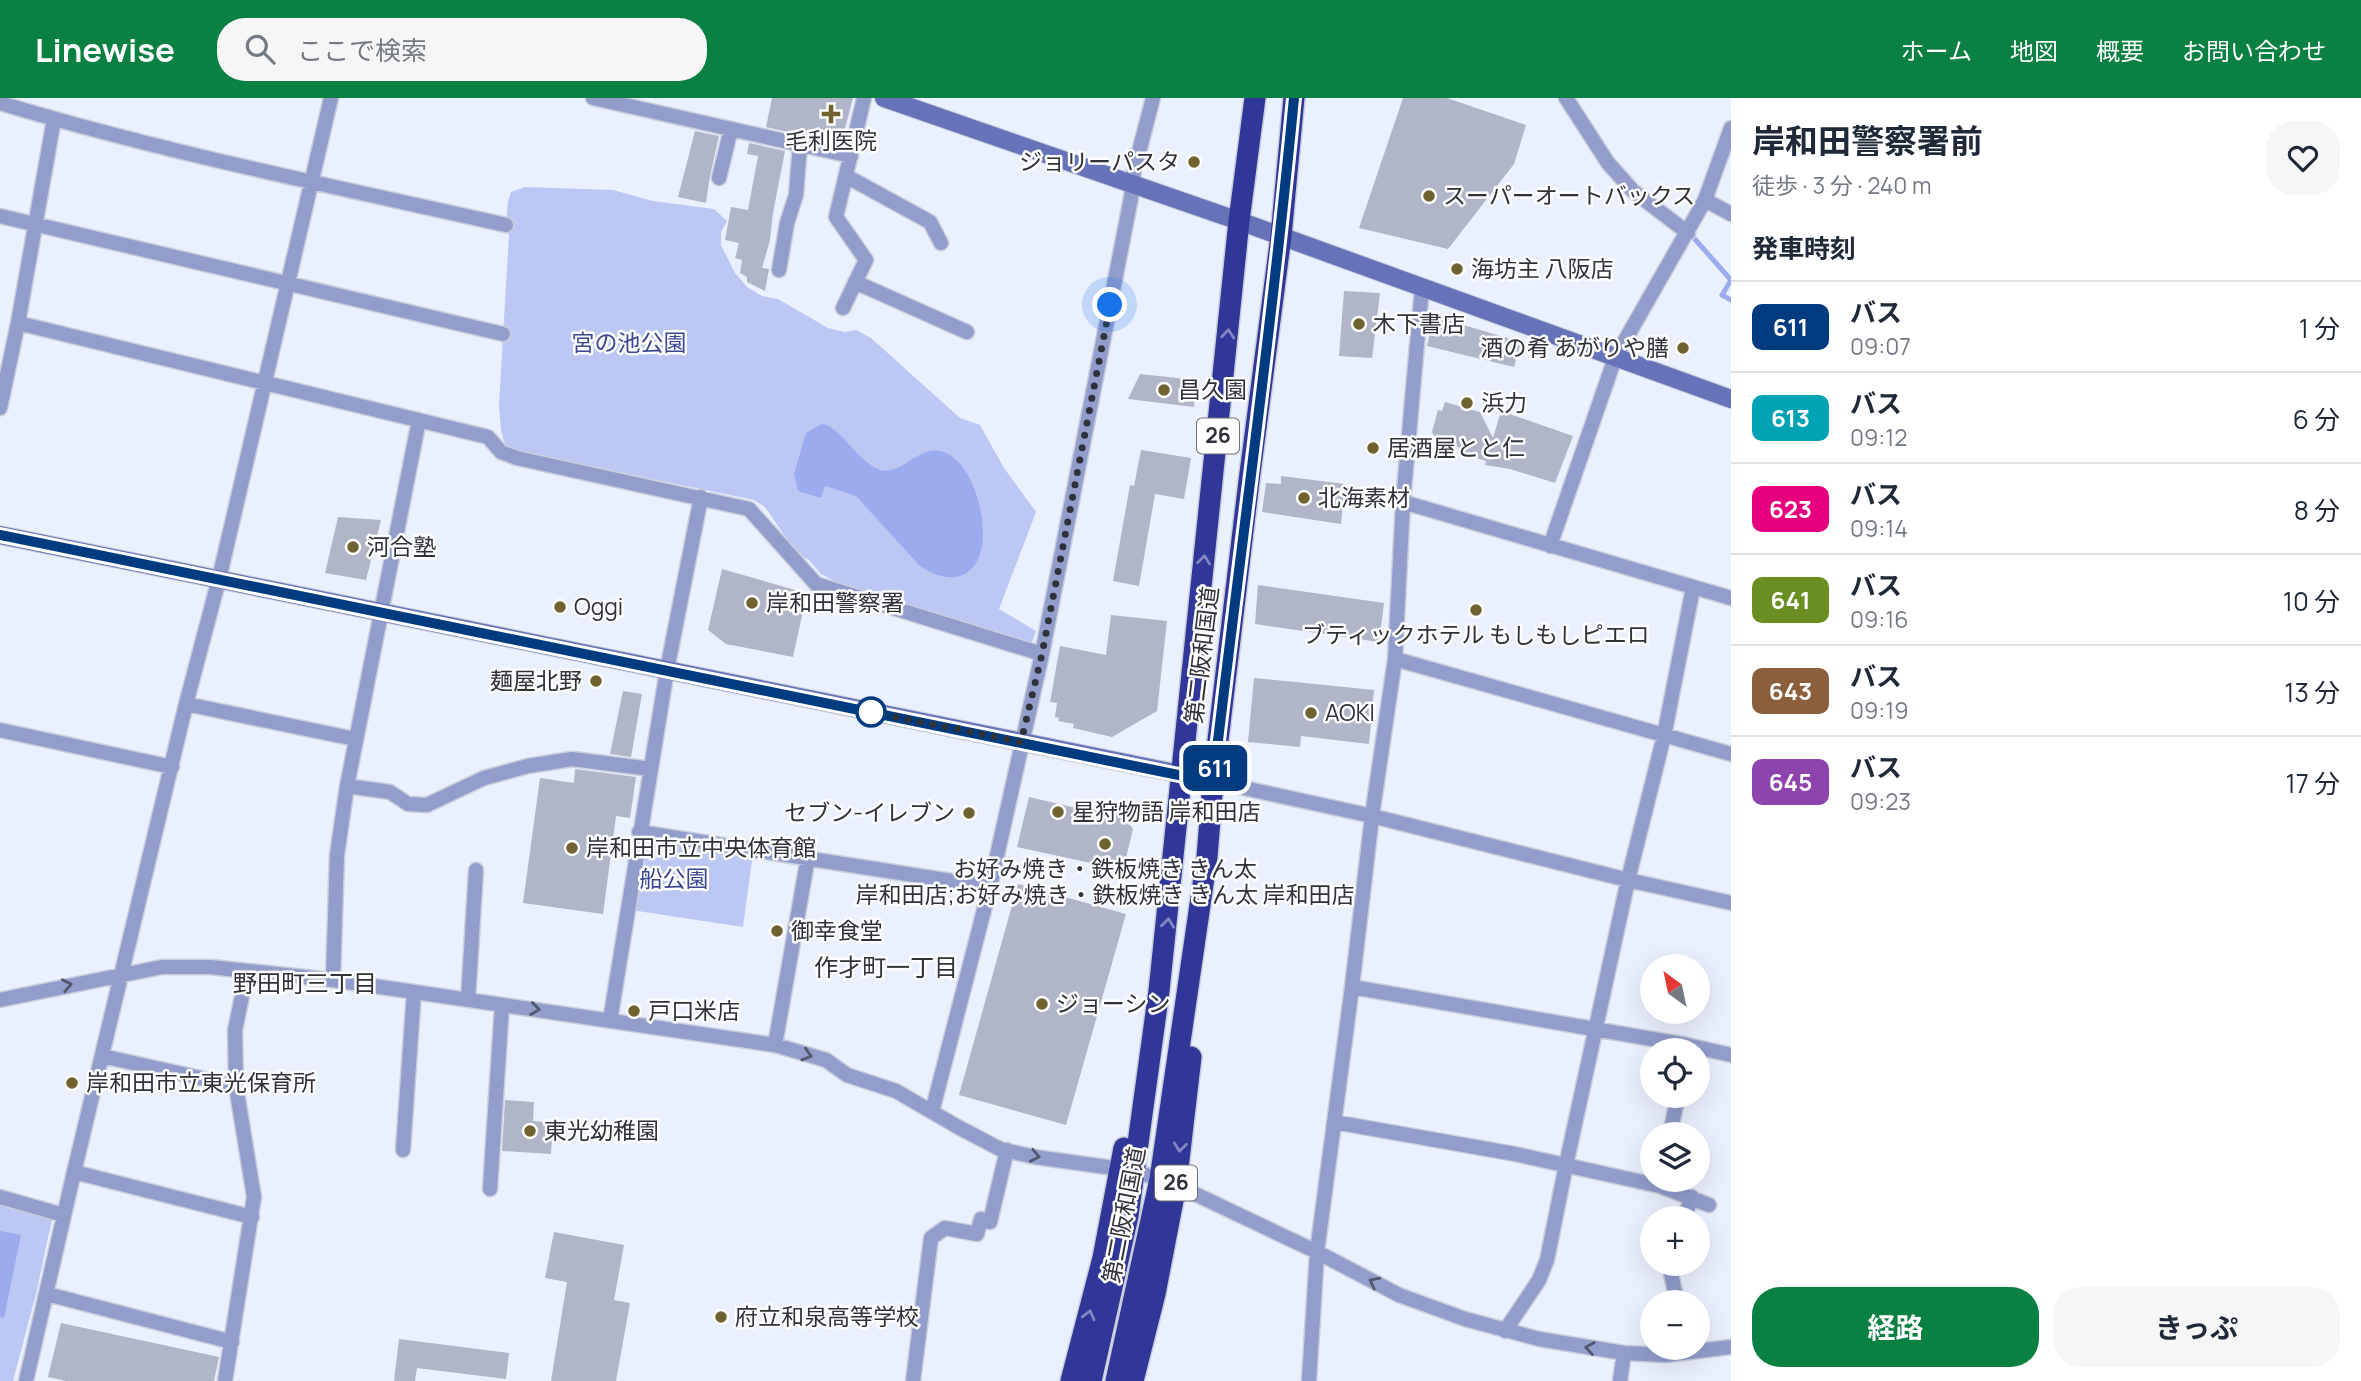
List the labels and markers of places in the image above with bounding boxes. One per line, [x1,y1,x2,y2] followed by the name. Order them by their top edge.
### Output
[821,104,841,124] marker: 毛利医院
[785,124,877,156] place label: 毛利医院
[1019,145,1180,177] place label: ジョリーパスタ
[1186,154,1202,170] marker: ジョリーパスタ
[1443,179,1695,211] place label: スーパーオートバックス
[1421,188,1437,204] marker: スーパーオートバックス
[1471,252,1614,284] place label: 海坊主 八阪店
[1449,261,1465,277] marker: 海坊主 八阪店
[1373,307,1465,339] place label: 木下書店
[1351,316,1367,332] marker: 木下書店
[1480,331,1669,363] place label: 酒の肴 あがりや膳
[1675,340,1691,356] marker: 酒の肴 あがりや膳
[1178,373,1247,405] place label: 昌久園
[1156,382,1172,398] marker: 昌久園
[1481,386,1527,418] place label: 浜力
[1459,395,1475,411] marker: 浜力
[1387,431,1525,463] place label: 居酒屋とと仁
[1365,440,1381,456] marker: 居酒屋とと仁
[1318,481,1410,513] place label: 北海素材
[1296,490,1312,506] marker: 北海素材
[367,530,436,562] place label: 河合塾
[345,539,361,555] marker: 河合塾
[766,586,904,618] place label: 岸和田警察署
[574,590,623,622] place label: Oggi
[744,595,760,611] marker: 岸和田警察署
[552,599,568,615] marker: Oggi
[1468,602,1484,618] marker: ブティックホテル もしもしピエロ
[1302,618,1650,650] place label: ブティックホテル もしもしピエロ
[490,664,582,696] place label: 麺屋北野
[588,673,604,689] marker: 麺屋北野
[1325,696,1375,728] place label: AOKI
[856,697,886,727] unlabelled marker
[1303,705,1319,721] marker: AOKI
[1072,795,1261,827] place label: 星狩物語 岸和田店
[784,796,955,828] place label: セブン-イレブン
[1050,804,1066,820] marker: 星狩物語 岸和田店
[961,805,977,821] marker: セブン-イレブン
[586,831,816,863] place label: 岸和田市立中央体育館
[1097,836,1113,852] marker: お好み焼き・鉄板焼き きん太 岸和田店;お好み焼き・鉄板焼き きん太 岸和田店
[564,840,580,856] marker: 岸和田市立中央体育館
[855,852,1355,910] place label: お好み焼き・鉄板焼き きん太 岸和田店;お好み焼き・鉄板焼き きん太 岸和田店
[791,914,883,946] place label: 御幸食堂
[769,923,785,939] marker: 御幸食堂
[1056,987,1171,1019] place label: ジョーシン
[648,994,740,1026] place label: 戸口米店
[1034,996,1050,1012] marker: ジョーシン
[626,1003,642,1019] marker: 戸口米店
[86,1066,316,1098] place label: 岸和田市立東光保育所
[64,1075,80,1091] marker: 岸和田市立東光保育所
[544,1114,659,1146] place label: 東光幼稚園
[522,1123,538,1139] marker: 東光幼稚園
[735,1300,919,1332] place label: 府立和泉高等学校
[713,1309,729,1325] marker: 府立和泉高等学校

